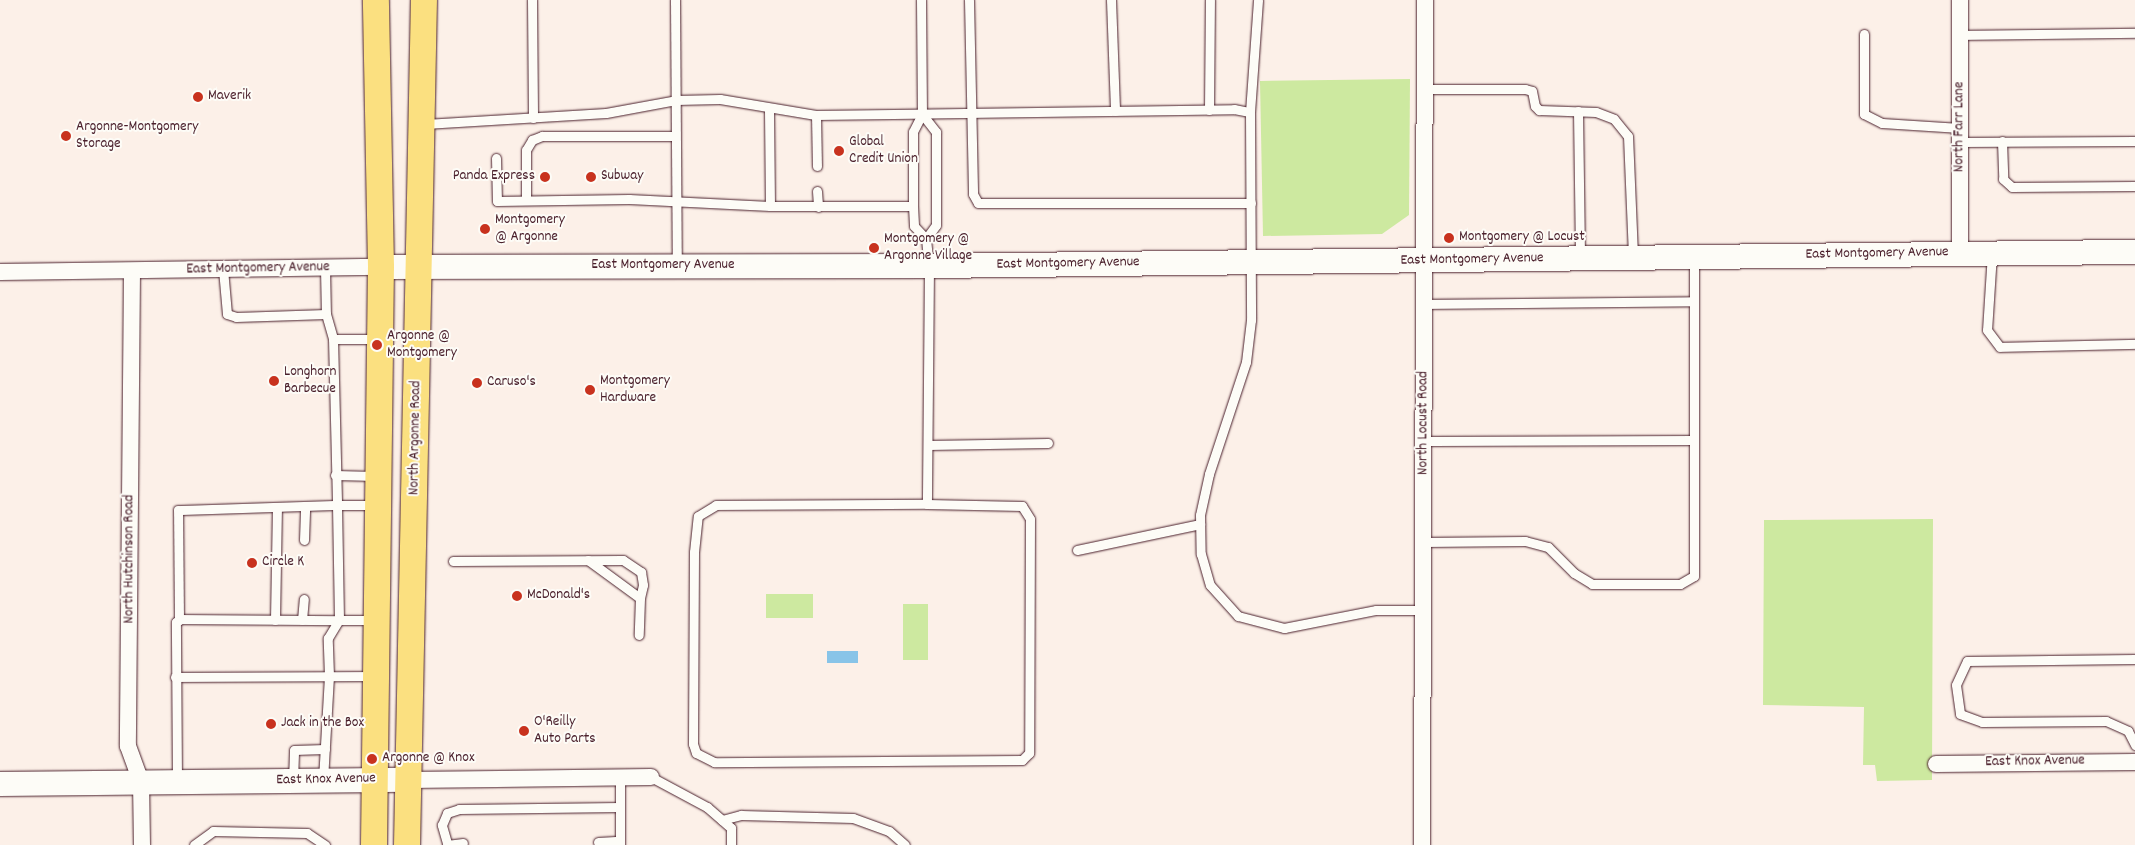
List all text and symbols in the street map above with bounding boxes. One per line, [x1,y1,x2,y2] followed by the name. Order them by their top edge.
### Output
[1951,82,1969,172] street label: North Farr Lane
[208,88,251,106] place label: Maverik
[192,91,204,103] marker: Maverik
[76,118,198,153] place label: Argonne-Montgomery Storage
[60,130,72,142] marker: Argonne-Montgomery Storage
[849,133,918,168] place label: Global Credit Union
[833,145,845,157] marker: Global Credit Union
[453,168,535,186] place label: Panda Express
[601,168,643,186] place label: Subway
[539,171,551,183] marker: Panda Express
[585,171,597,183] marker: Subway
[495,211,565,246] place label: Montgomery @ Argonne
[479,223,491,235] marker: Montgomery @ Argonne
[1459,229,1585,247] place label: Montgomery @ Locust
[884,230,972,265] place label: Montgomery @ Argonne Village
[1443,232,1455,244] marker: Montgomery @ Locust
[868,242,880,254] marker: Montgomery @ Argonne Village
[1805,244,1949,264] street label: East Montgomery Avenue
[1400,250,1544,270] street label: East Montgomery Avenue
[996,254,1140,274] street label: East Montgomery Avenue
[591,257,735,275] street label: East Montgomery Avenue
[186,259,330,279] street label: East Montgomery Avenue
[387,327,457,362] place label: Argonne @ Montgomery
[371,339,383,351] marker: Argonne @ Montgomery
[284,363,336,398] place label: Longhorn Barbecue
[1415,371,1433,475] street label: North Locust Road
[600,372,670,407] place label: Montgomery Hardware
[487,374,536,392] place label: Caruso's
[268,375,280,387] marker: Longhorn Barbecue
[471,377,483,389] marker: Caruso's
[406,381,426,495] street label: North Argonne Road
[584,384,596,396] marker: Montgomery Hardware
[121,494,139,624] street label: North Hutchinson Road
[262,554,304,572] place label: Circle K
[246,557,258,569] marker: Circle K
[527,587,590,605] place label: McDonald's
[511,590,523,602] marker: McDonald's
[534,713,596,748] place label: O'Reilly Auto Parts
[281,715,364,733] place label: Jack in the Box
[265,718,277,730] marker: Jack in the Box
[518,725,530,737] marker: O'Reilly Auto Parts
[382,750,474,768] place label: Argonne @ Knox
[1985,752,2085,772] street label: East Knox Avenue
[366,753,378,765] marker: Argonne @ Knox
[276,770,376,790] street label: East Knox Avenue

